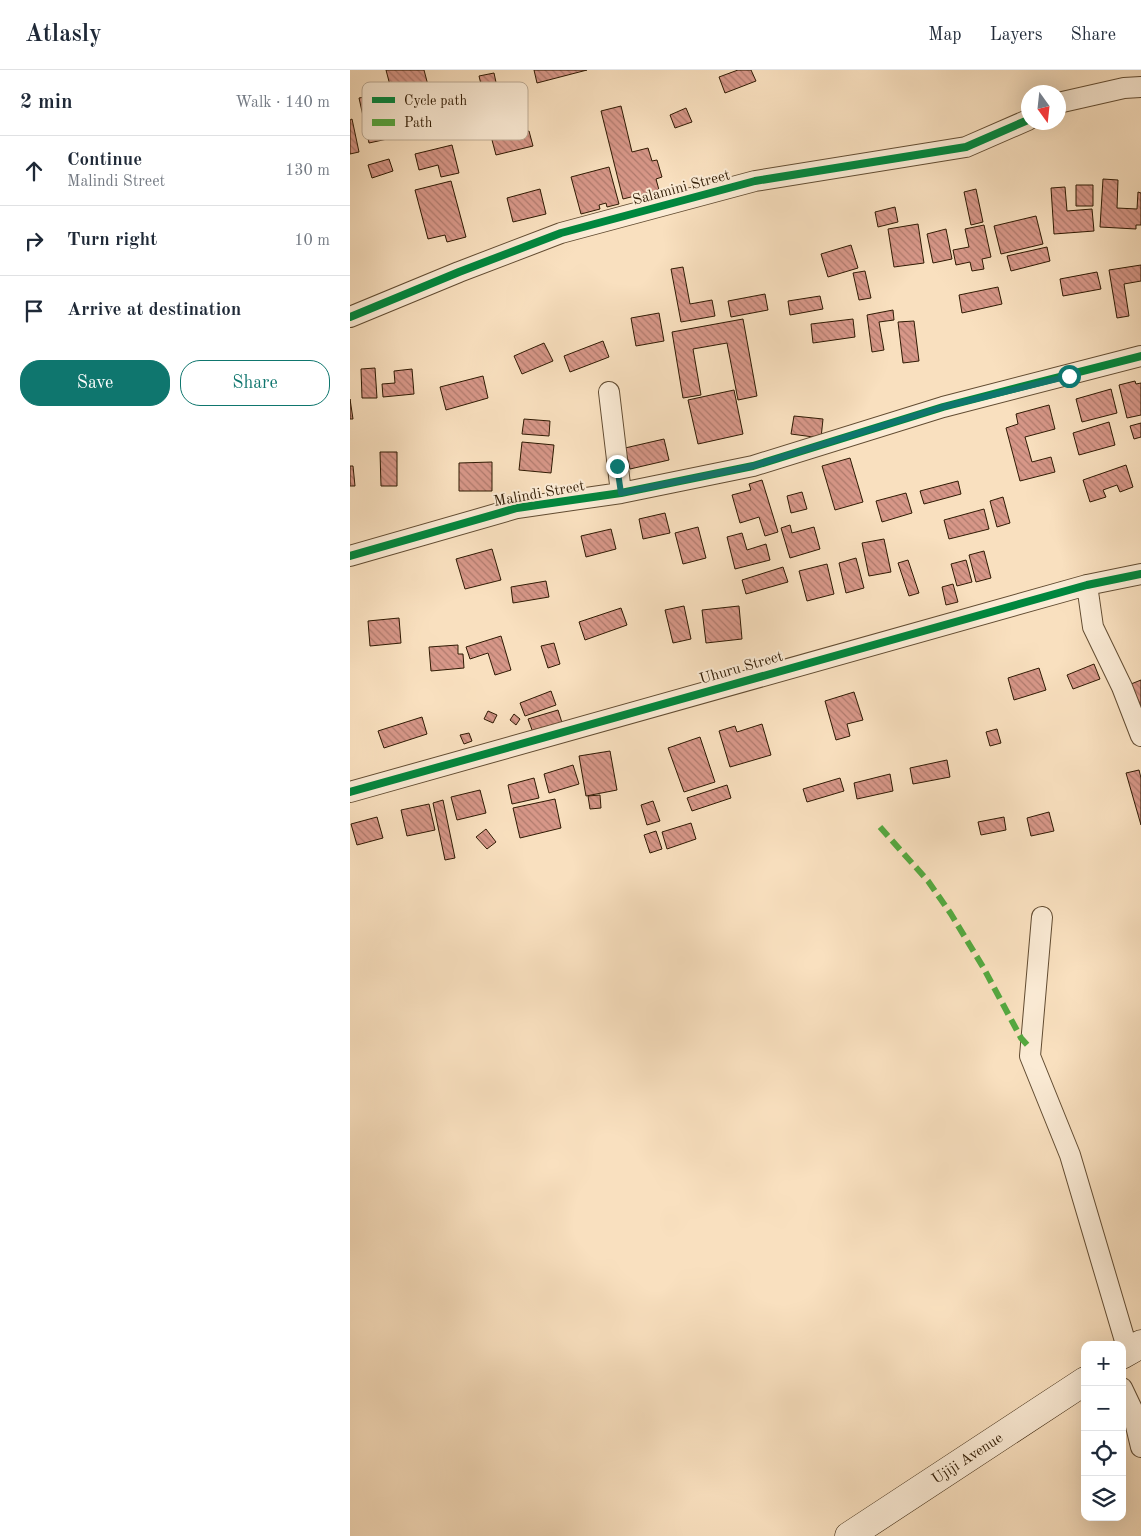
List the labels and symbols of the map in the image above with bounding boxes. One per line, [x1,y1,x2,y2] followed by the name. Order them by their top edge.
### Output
[362,82,528,140] legend
[1021,85,1066,130] north arrow
[404,94,467,108] text: Cycle path
[404,116,433,130] text: Path
[631,168,732,209] street label: Salamini Street
[1058,365,1081,388] route start
[606,455,629,478] route end
[493,479,586,510] street label: Malindi Street
[698,649,785,688] street label: Uhuru Street
[930,1431,1006,1488] street label: Ujiji Avenue

